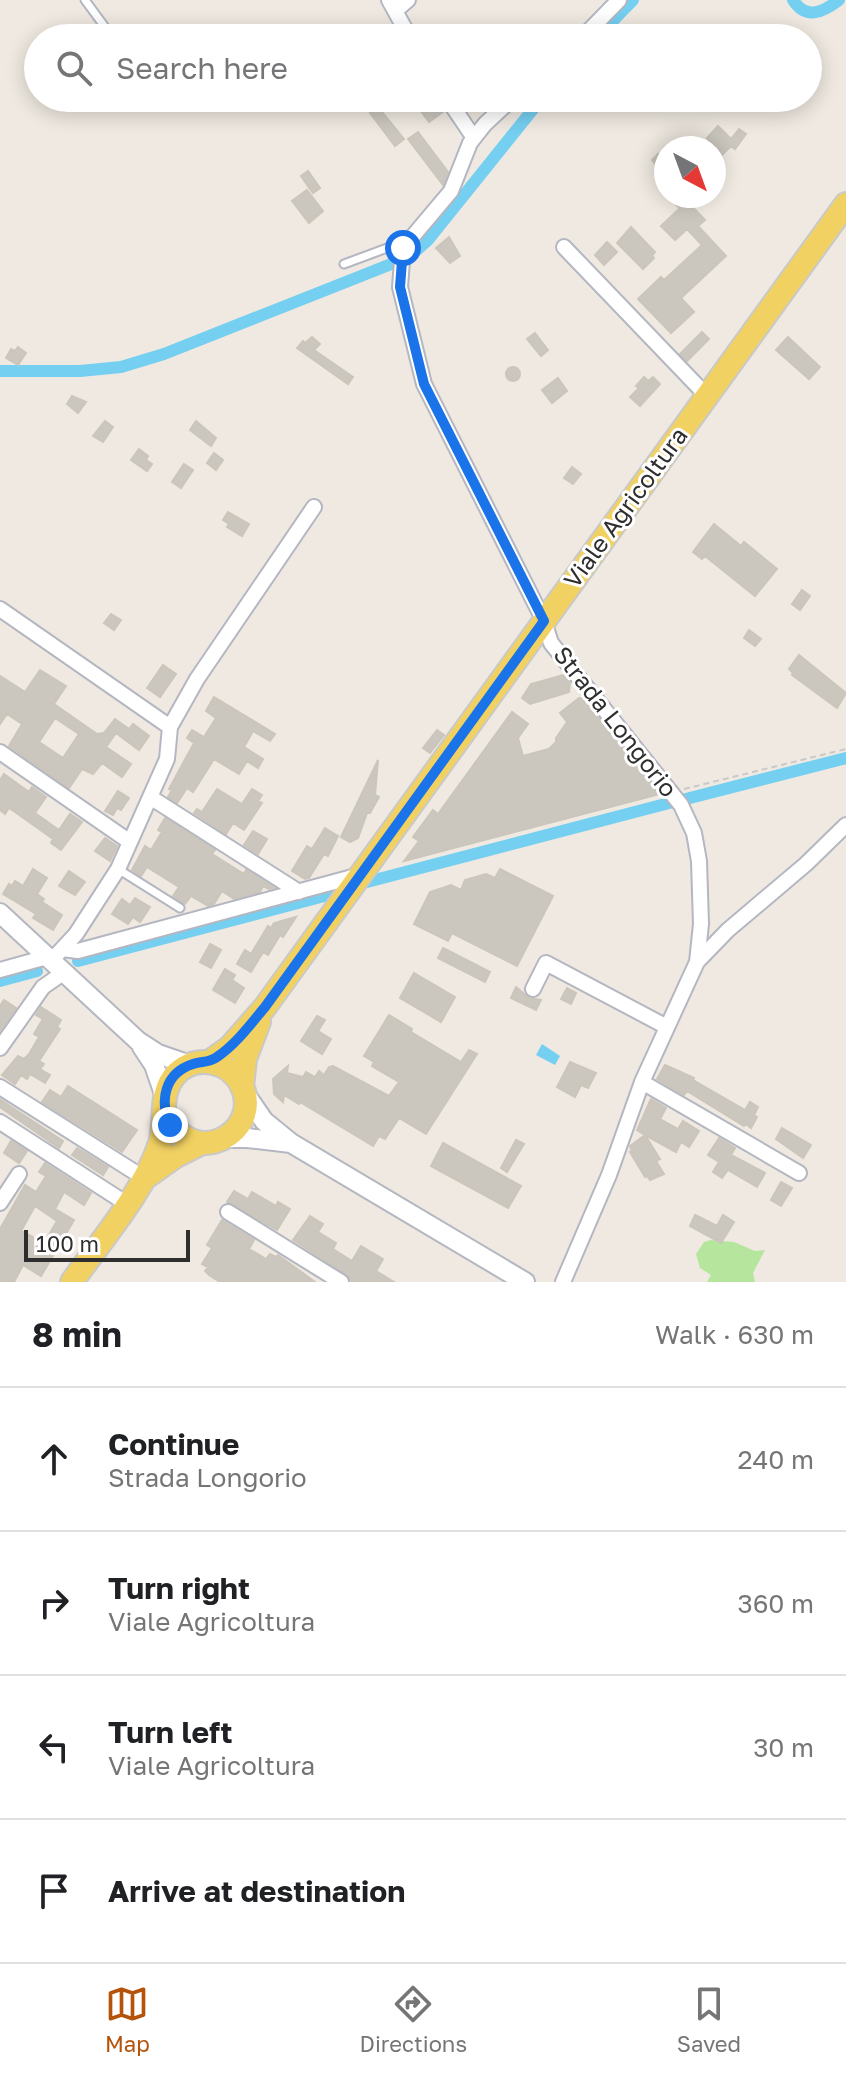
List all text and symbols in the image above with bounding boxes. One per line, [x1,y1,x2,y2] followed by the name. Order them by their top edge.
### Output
[24,24,822,112] search box
[52,46,96,90] icon: search
[116,50,288,86] text: Search here
[654,136,726,208] north arrow
[385,230,421,266] route start
[557,421,693,593] street label: Viale Agricoltura
[548,640,684,802] street label: Strada Longorio
[152,1107,188,1143] route end
[24,1226,190,1262] scale bar
[36,1230,99,1257] text: 100 m
[32,1314,122,1354] text: 8 min
[655,1319,814,1350] text: Walk · 630 m
[108,1426,239,1462] text: Continue
[32,1437,76,1481] icon: ahead
[737,1444,814,1475] text: 240 m
[108,1462,307,1493] text: Strada Longorio
[108,1570,250,1606] text: Turn right
[32,1581,76,1625] icon: right
[737,1588,814,1619] text: 360 m
[108,1606,315,1637] text: Viale Agricoltura
[108,1714,233,1750] text: Turn left
[32,1725,76,1769] icon: left
[753,1732,814,1763] text: 30 m
[108,1750,315,1781] text: Viale Agricoltura
[32,1869,76,1913] icon: arrive
[108,1873,405,1909] text: Arrive at destination
[105,1982,150,2057] tab: Map
[360,1982,467,2057] tab: Directions
[677,1982,741,2057] tab: Saved

